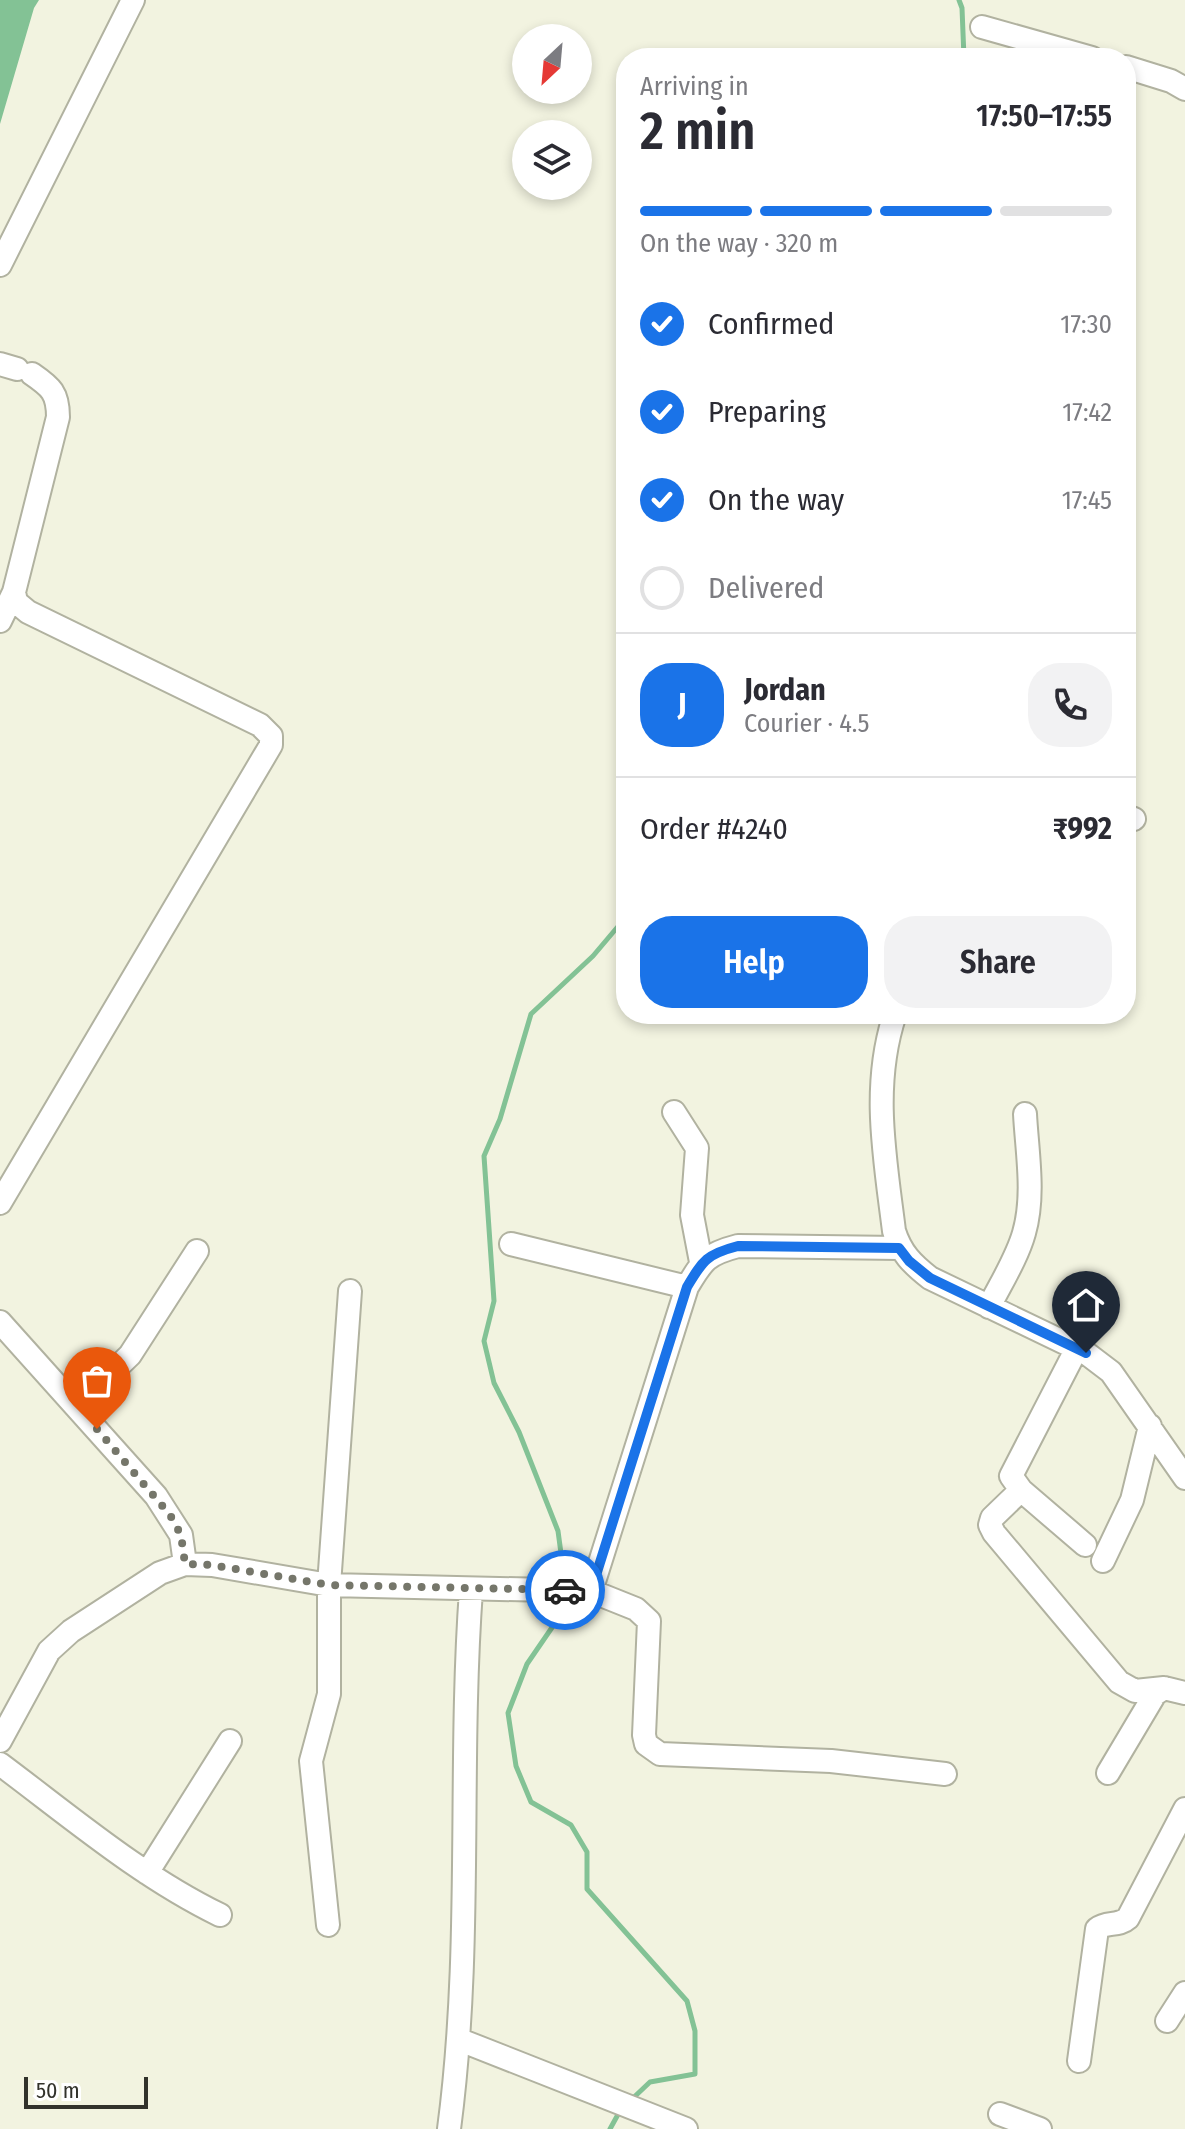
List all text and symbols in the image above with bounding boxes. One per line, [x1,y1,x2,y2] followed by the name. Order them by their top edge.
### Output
[512,24,592,104] north arrow
[512,24,592,200] map controls
[640,71,749,102] text: Arriving in
[976,98,1112,134] text: 17:50–17:55
[640,100,756,163] text: 2 min
[512,120,592,200] button: layers
[640,228,838,259] text: On the way · 320 m
[640,302,684,346] icon: check
[708,306,834,342] text: Confirmed
[1060,309,1112,340] text: 17:30
[640,390,684,434] icon: check
[708,394,826,430] text: Preparing
[1062,397,1112,428] text: 17:42
[640,478,684,522] icon: check
[708,482,844,518] text: On the way
[1062,485,1112,516] text: 17:45
[708,570,824,606] text: Delivered
[1028,663,1112,747] button: phone
[744,672,826,708] text: Jordan
[678,687,686,723] text: J
[744,708,870,739] text: Courier · 4.5
[640,811,788,847] text: Order #4240
[1053,811,1112,847] text: ₹992
[640,916,868,1008] button: Help
[884,916,1112,1008] button: Share
[1052,1271,1120,1353] pin
[1064,1283,1108,1327] icon: home
[63,1347,131,1429] pin
[75,1359,119,1403] icon: bag
[525,1550,605,1630] courier
[543,1568,587,1612] icon: car
[24,2073,148,2109] scale bar
[36,2077,80,2104] text: 50 m

